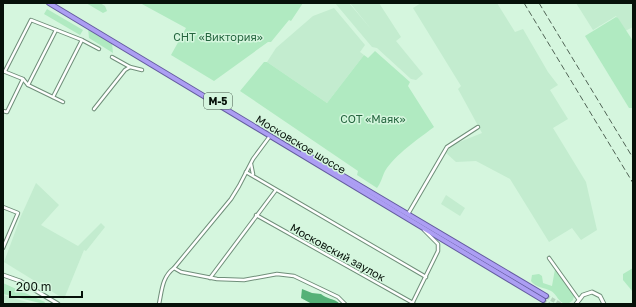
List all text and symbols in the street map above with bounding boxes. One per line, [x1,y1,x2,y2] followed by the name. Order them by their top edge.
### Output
[173,30,263,43] park label: СНТ «Виктория»
[204,93,232,109] road number: М-5
[254,112,348,176] street label: Московское шоссе
[340,112,406,125] park label: СОТ «Маяк»
[288,220,388,284] street label: Московский заулок
[10,273,82,299] scale bar
[16,279,51,294] text: 200 m

